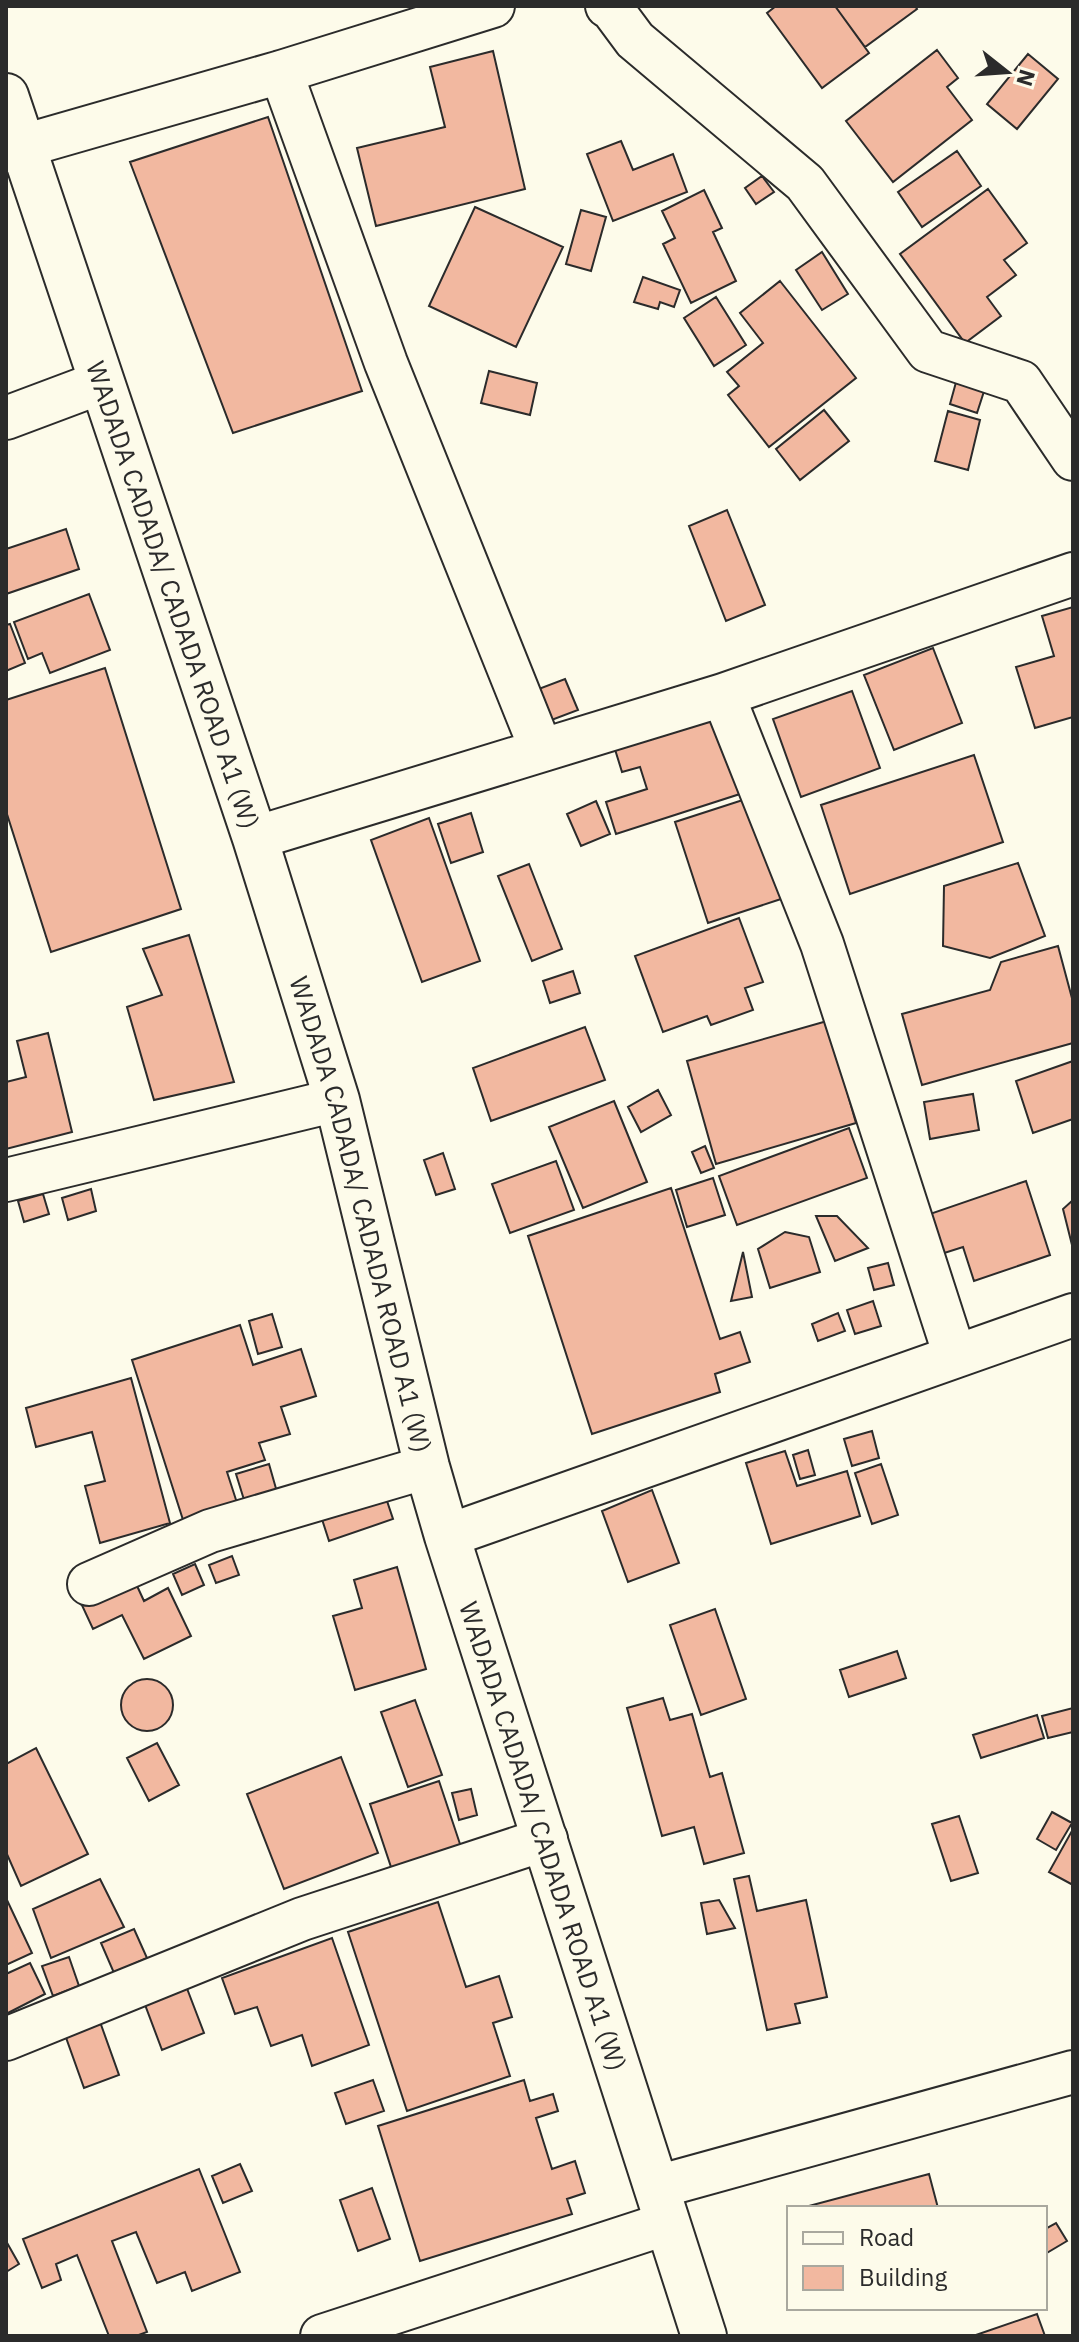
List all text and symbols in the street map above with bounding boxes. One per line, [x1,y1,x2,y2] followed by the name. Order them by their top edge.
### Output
[967,32,1047,112] north arrow
[1010,66,1043,90] text: N
[79,356,268,833] street label: WADADA CADADA/ CADADA ROAD A1 (W)
[282,972,440,1456] street label: WADADA CADADA/ CADADA ROAD A1 (W)
[452,1597,635,2075] street label: WADADA CADADA/ CADADA ROAD A1 (W)
[787,2206,1047,2310] legend
[859,2221,914,2253] text: Road
[859,2261,947,2293] text: Building

